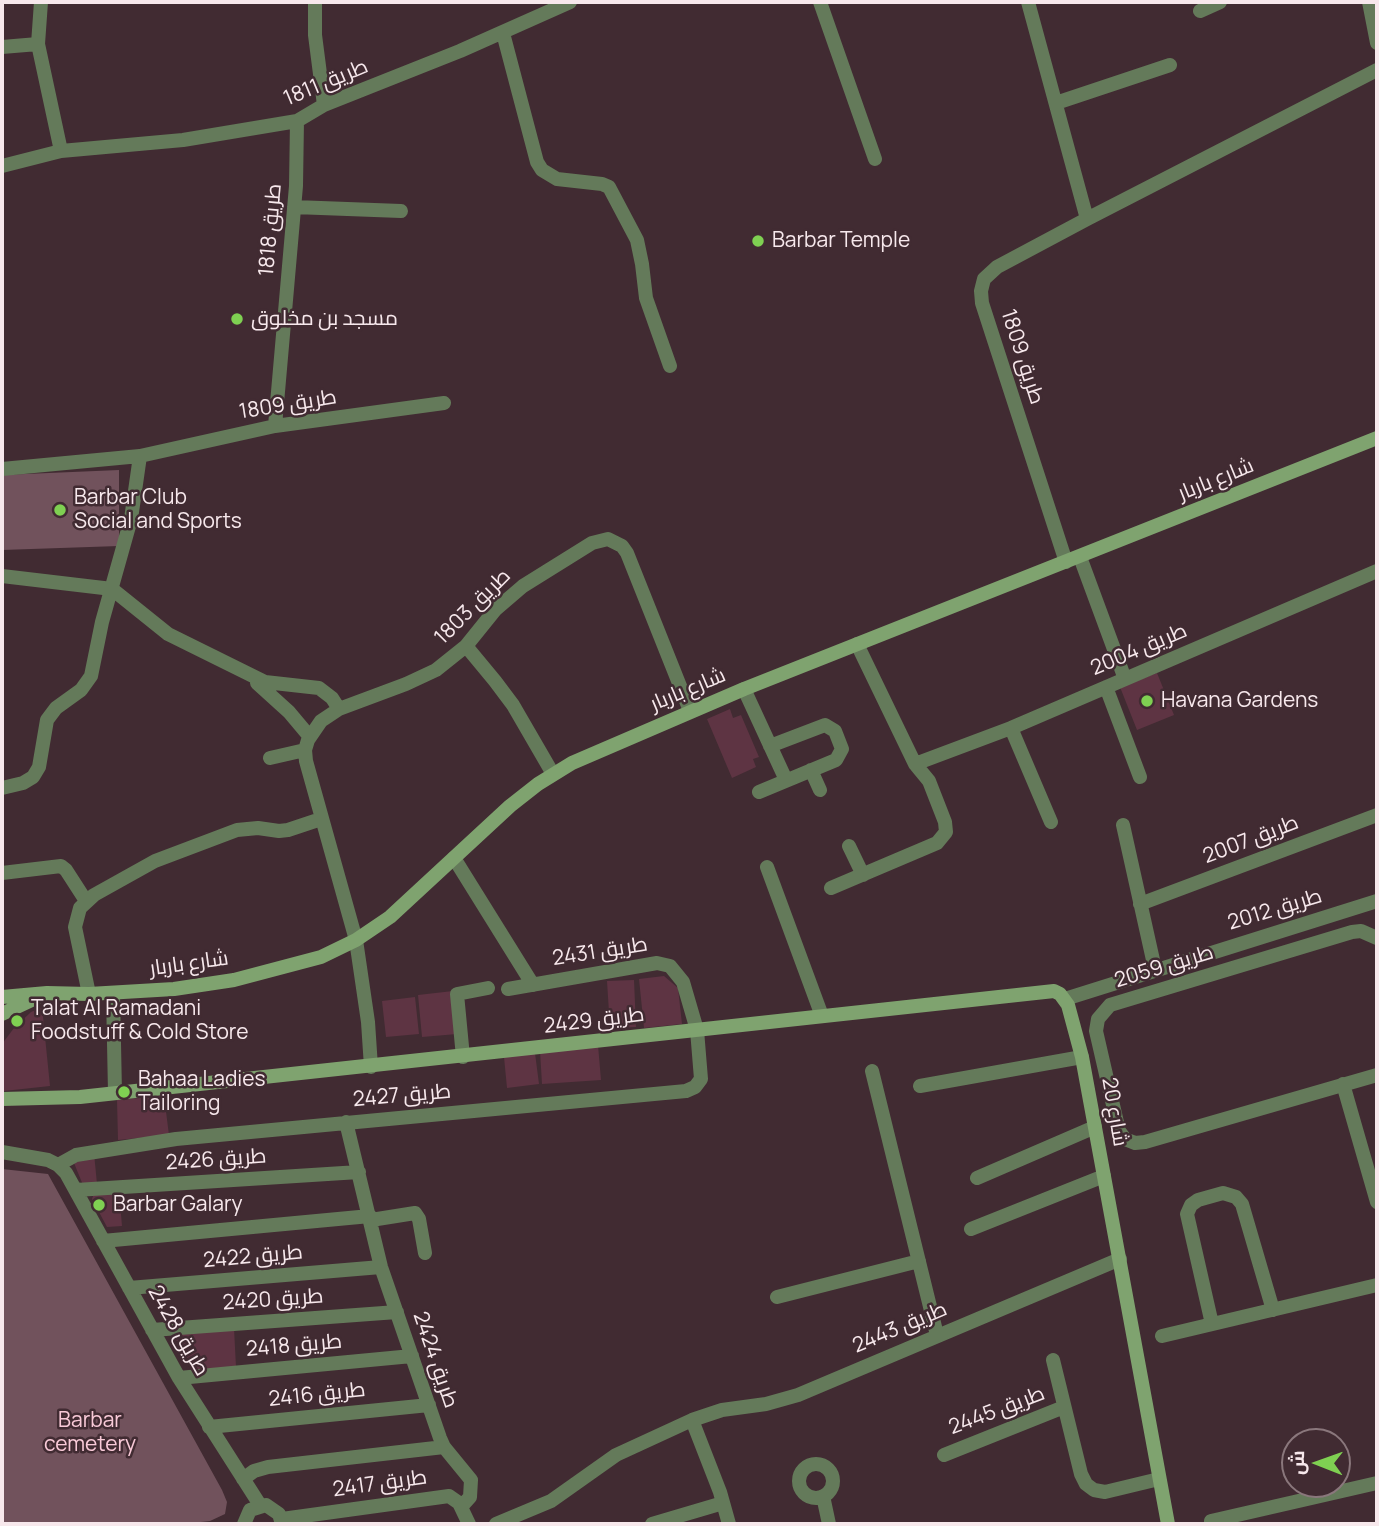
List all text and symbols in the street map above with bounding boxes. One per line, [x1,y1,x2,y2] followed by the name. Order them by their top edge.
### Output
[280,54,372,112] street label: طريق 1811
[254,183,288,277] street label: طريق 1818
[772,228,910,254] place label: Barbar Temple
[750,233,766,249] marker: Barbar Temple
[251,306,398,332] place label: مسجد بن مخلوق
[995,306,1049,408] street label: طريق 1809
[229,311,245,327] marker: مسجد بن مخلوق
[237,385,339,425] street label: طريق 1809
[1174,453,1258,507] street label: شارع باربار
[74,485,242,535] place label: Barbar Club Social and Sports
[52,502,68,518] marker: Barbar Club Social and Sports
[430,564,516,650] street label: طريق 1803
[1087,618,1191,682] street label: طريق 2004
[646,663,730,717] street label: شارع باربار
[1161,688,1318,714] place label: Havana Gardens
[1139,693,1155,709] marker: Havana Gardens
[1200,810,1302,870] street label: طريق 2007
[1225,884,1325,936] street label: طريق 2012
[551,932,649,972] street label: طريق 2431
[1111,940,1217,994] street label: طريق 2059
[148,946,230,982] street label: شارع باربار
[31,996,248,1046] place label: Talat Al Ramadani Foodstuff & Cold Store
[542,1002,646,1040] street label: طريق 2429
[9,1013,25,1029] marker: Talat Al Ramadani Foodstuff & Cold Store
[138,1067,266,1117] place label: Bahaa Ladies Tailoring
[1096,1076,1132,1148] street label: شارع 20
[352,1079,452,1113] street label: طريق 2427
[116,1084,132,1100] marker: Bahaa Ladies Tailoring
[165,1144,267,1176] street label: طريق 2426
[113,1192,243,1218] place label: Barbar Galary
[91,1197,107,1213] marker: Barbar Galary
[202,1240,304,1274] street label: طريق 2422
[142,1281,214,1381] street label: طريق 2428
[222,1284,324,1316] street label: طريق 2420
[849,1297,951,1359] street label: طريق 2443
[407,1309,463,1411] street label: طريق 2424
[245,1329,343,1363] street label: طريق 2418
[267,1377,367,1413] street label: طريق 2416
[945,1381,1049,1441] street label: طريق 2445
[44,1408,136,1458] park label: Barbar cemetery
[1281,1428,1351,1498] north arrow
[1284,1450,1310,1475] text: ش
[331,1465,429,1503] street label: طريق 2417

